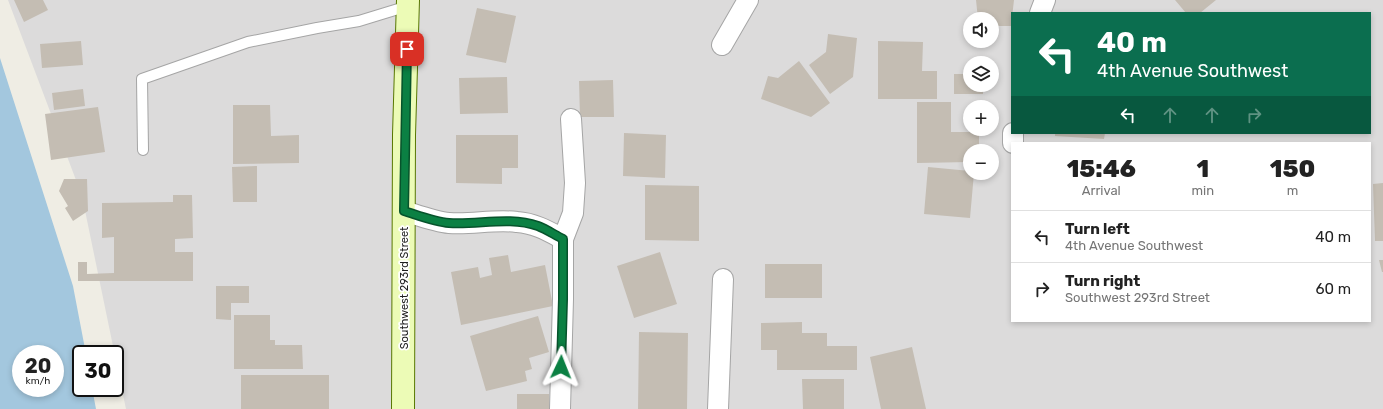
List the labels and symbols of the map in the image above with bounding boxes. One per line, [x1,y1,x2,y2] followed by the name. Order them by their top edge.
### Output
[390,32,424,66] pin
[398,226,411,349] street label: Southwest 293rd Street
[72,345,124,397] speed limit sign: 30
[540,346,582,388] position arrow

